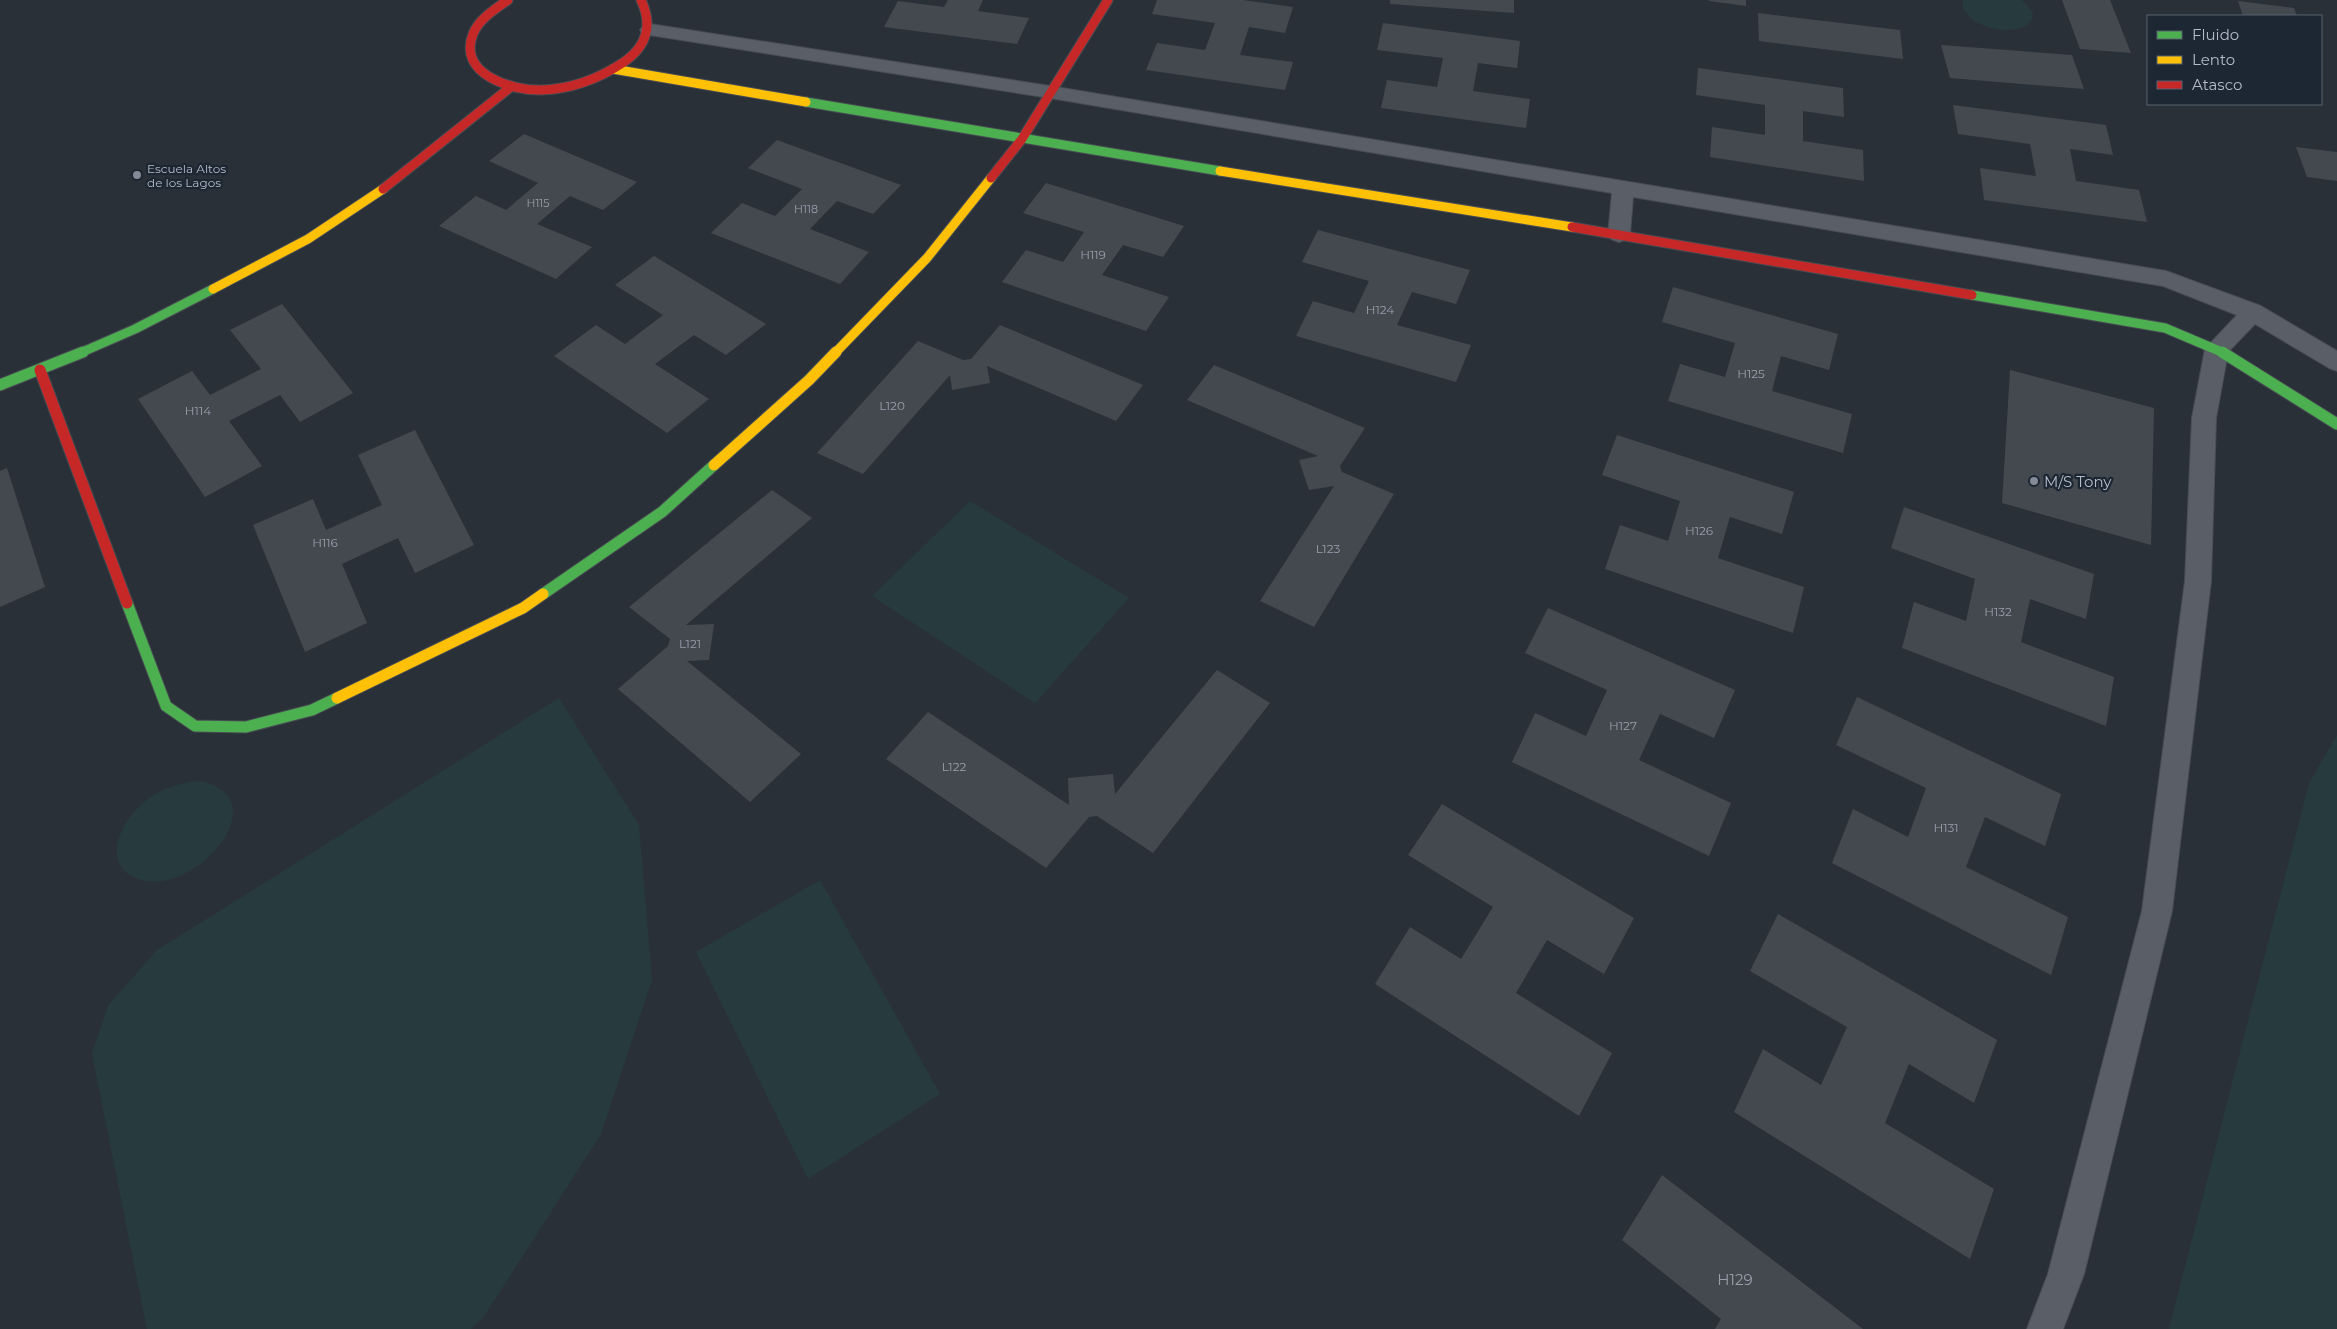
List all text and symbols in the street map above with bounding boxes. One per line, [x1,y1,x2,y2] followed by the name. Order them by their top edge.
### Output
[2147,15,2322,105] legend
[2192,25,2239,44] text: Fluido
[2192,50,2235,69] text: Lento
[2192,75,2242,94] text: Atasco
[147,161,226,190] place label: Escuela Altos de los Lagos
[131,169,143,181] marker: Escuela Altos de los Lagos
[526,196,550,210] house number: H115
[794,202,818,216] house number: H118
[1080,247,1106,262] house number: H119
[1366,302,1394,317] house number: H124
[1737,366,1765,381] house number: H125
[879,398,905,413] house number: L120
[185,403,211,418] house number: H114
[2044,472,2112,491] place label: M/S Tony
[2028,475,2040,487] marker: M/S Tony
[1685,523,1713,538] house number: H126
[312,535,338,550] house number: H116
[1316,541,1340,556] house number: L123
[1984,604,2012,619] house number: H132
[679,636,701,651] house number: L121
[1609,718,1637,733] house number: H127
[942,759,966,774] house number: L122
[1933,820,1959,835] house number: H131
[1717,1270,1753,1289] house number: H129

